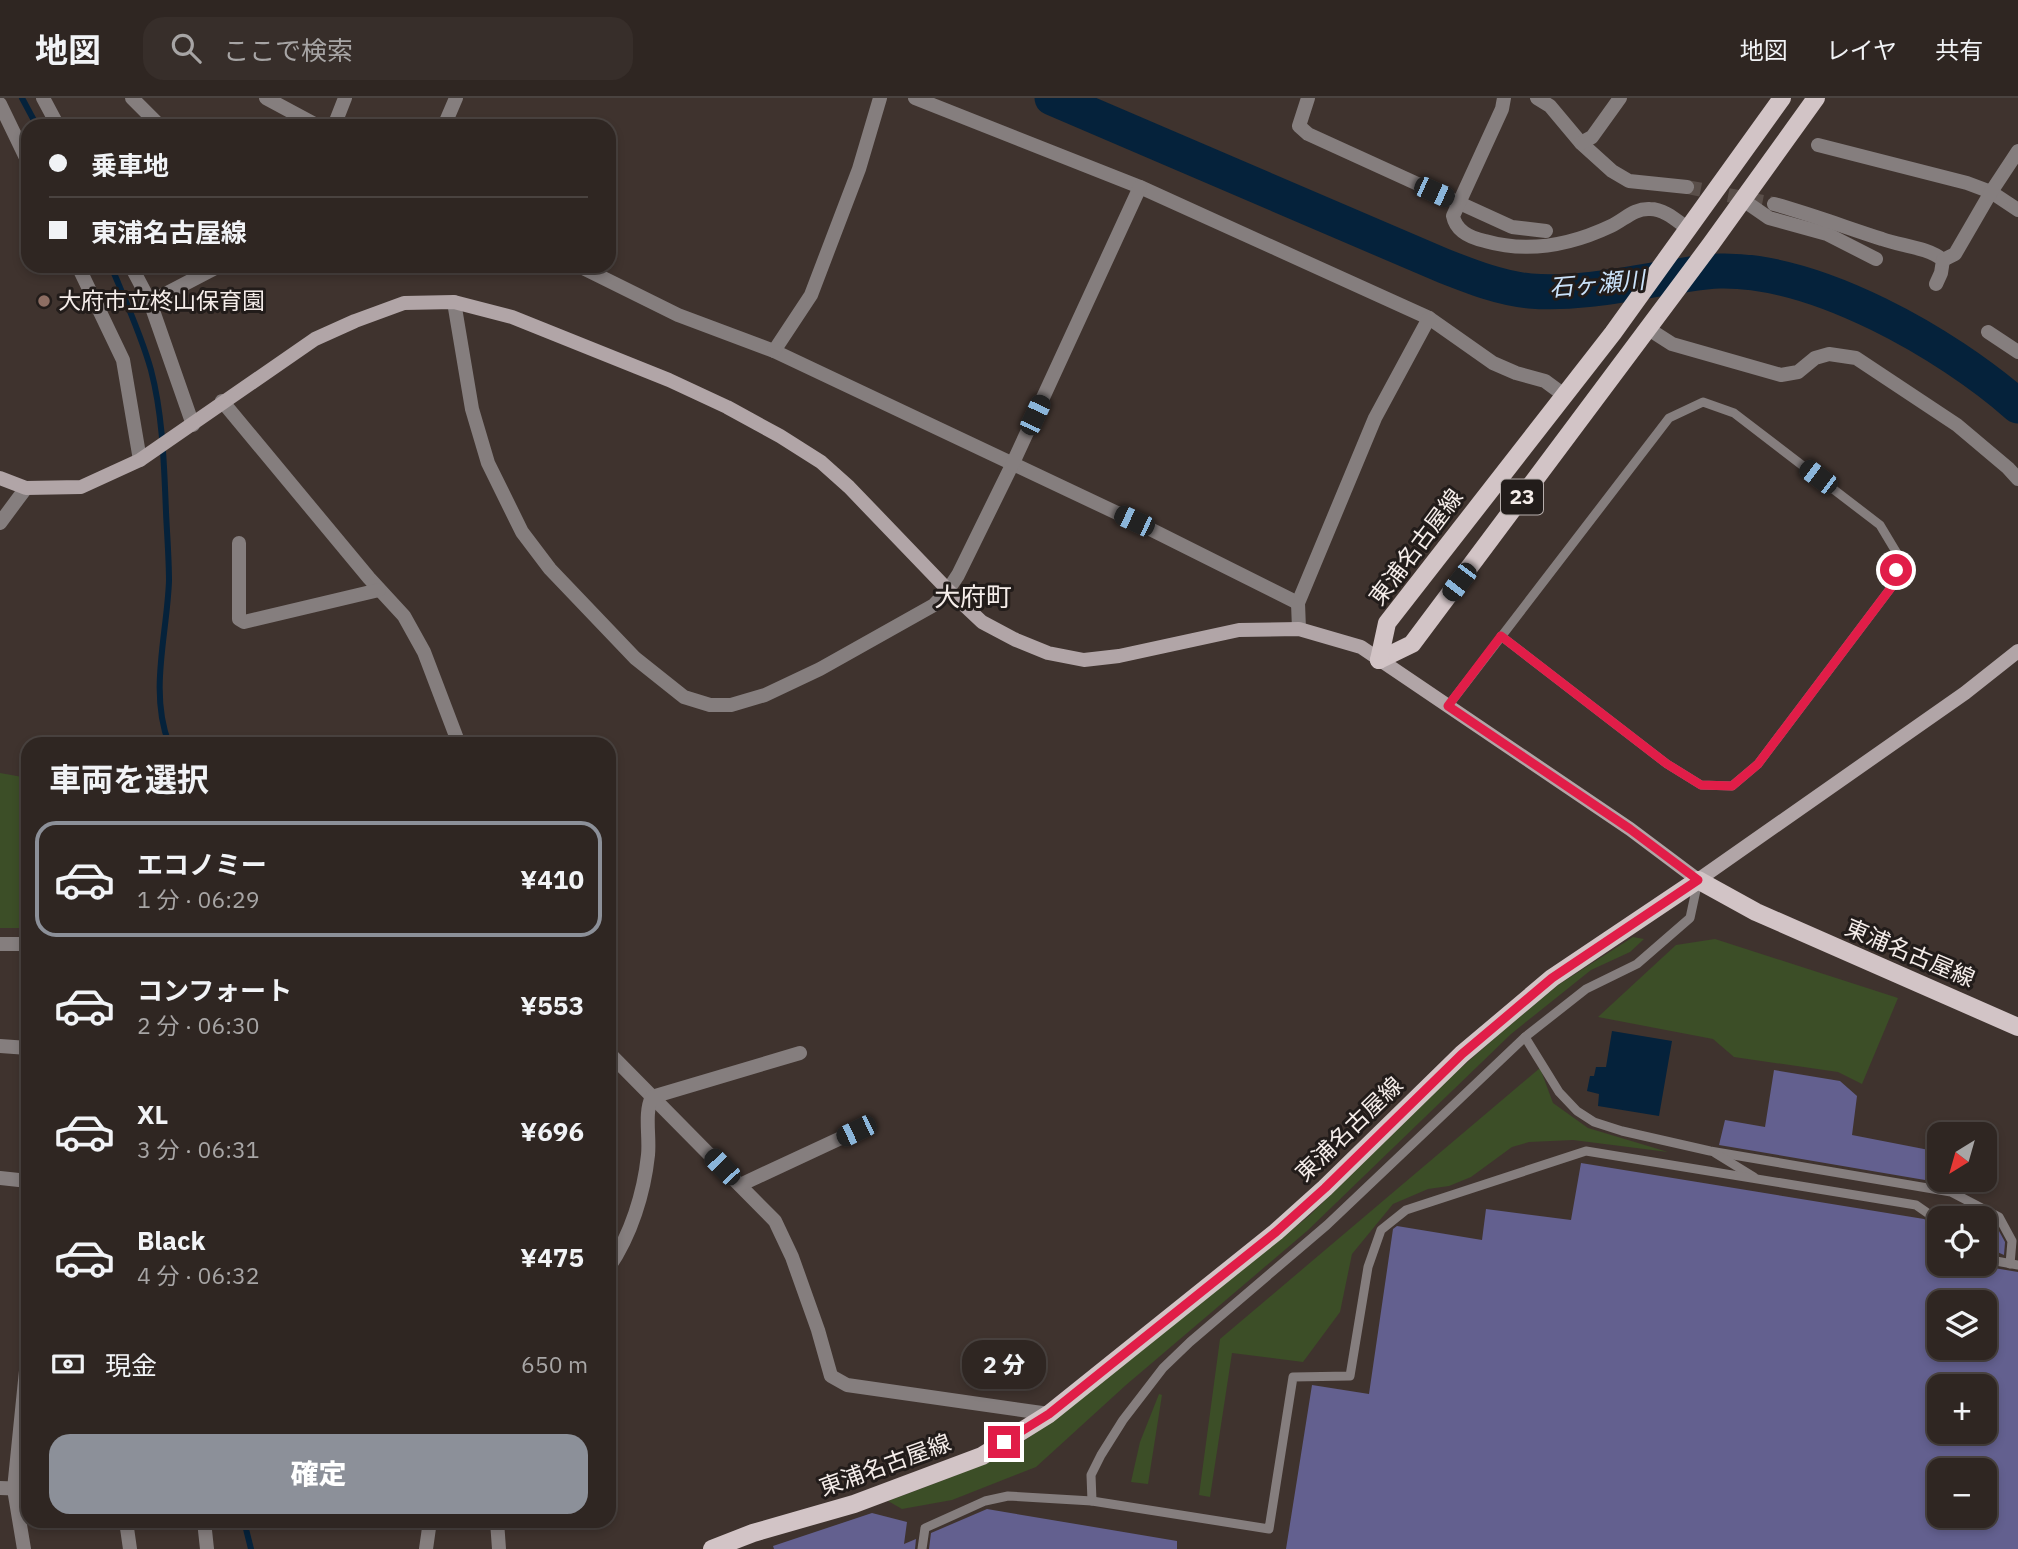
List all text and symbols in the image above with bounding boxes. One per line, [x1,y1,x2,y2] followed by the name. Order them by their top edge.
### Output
[143,17,633,80] search box
[35,28,101,71] text: 地図
[167,29,205,67] icon: search
[223,33,353,67] text: ここで検索
[1740,34,1788,66] text: 地図
[1826,34,1897,66] text: レイヤ
[1935,34,1983,66] text: 共有
[91,148,169,182] text: 乗車地
[1411,174,1458,210] car
[91,215,247,249] text: 東浦名古屋線
[1548,263,1649,303] water label: 石ヶ瀬川
[58,285,265,315] place label: 大府市立柊山保育園
[36,293,52,309] marker: 大府市立柊山保育園
[1017,392,1054,438] car
[1795,456,1842,498] car
[1501,480,1543,514] road number: 23
[1362,482,1469,611] street label: 東浦名古屋線
[1111,503,1158,539] car
[1880,554,1912,586] route start
[1438,559,1481,605] car
[934,579,1012,613] district label: 大府町
[49,758,209,800] text: 車両を選択
[137,847,267,881] text: エコノミー
[53,848,116,911] icon: car
[520,862,584,896] text: ¥410
[137,884,260,914] text: 1 分 · 06:29
[1841,911,1980,993] street label: 東浦名古屋線
[137,973,292,1007] text: コンフォート
[53,974,116,1037] icon: car
[520,988,584,1022] text: ¥553
[137,1010,260,1040] text: 2 分 · 06:30
[1288,1070,1408,1187] street label: 東浦名古屋線
[137,1097,168,1131] text: XL
[53,1100,116,1163] icon: car
[833,1112,880,1150] car
[520,1114,584,1148] text: ¥696
[1927,1122,1997,1192] north arrow
[1927,1122,1997,1528] map controls
[137,1134,260,1164] text: 3 分 · 06:31
[700,1145,745,1189] car
[1927,1206,1997,1276] button: locate
[137,1223,205,1257] text: Black
[53,1226,116,1289] icon: car
[520,1240,584,1274] text: ¥475
[137,1260,260,1290] text: 4 分 · 06:32
[1927,1290,1997,1360] button: layers
[962,1340,1046,1390] callout: 2 分
[49,1345,87,1383] icon: cash
[105,1348,157,1382] text: 現金
[521,1349,588,1379] text: 650 m
[983,1349,1025,1379] text: 2 分
[1927,1374,1997,1444] button: +
[815,1426,955,1502] street label: 東浦名古屋線
[988,1426,1020,1458] route end
[49,1434,588,1514] button: 確定
[1927,1458,1997,1528] button: −

